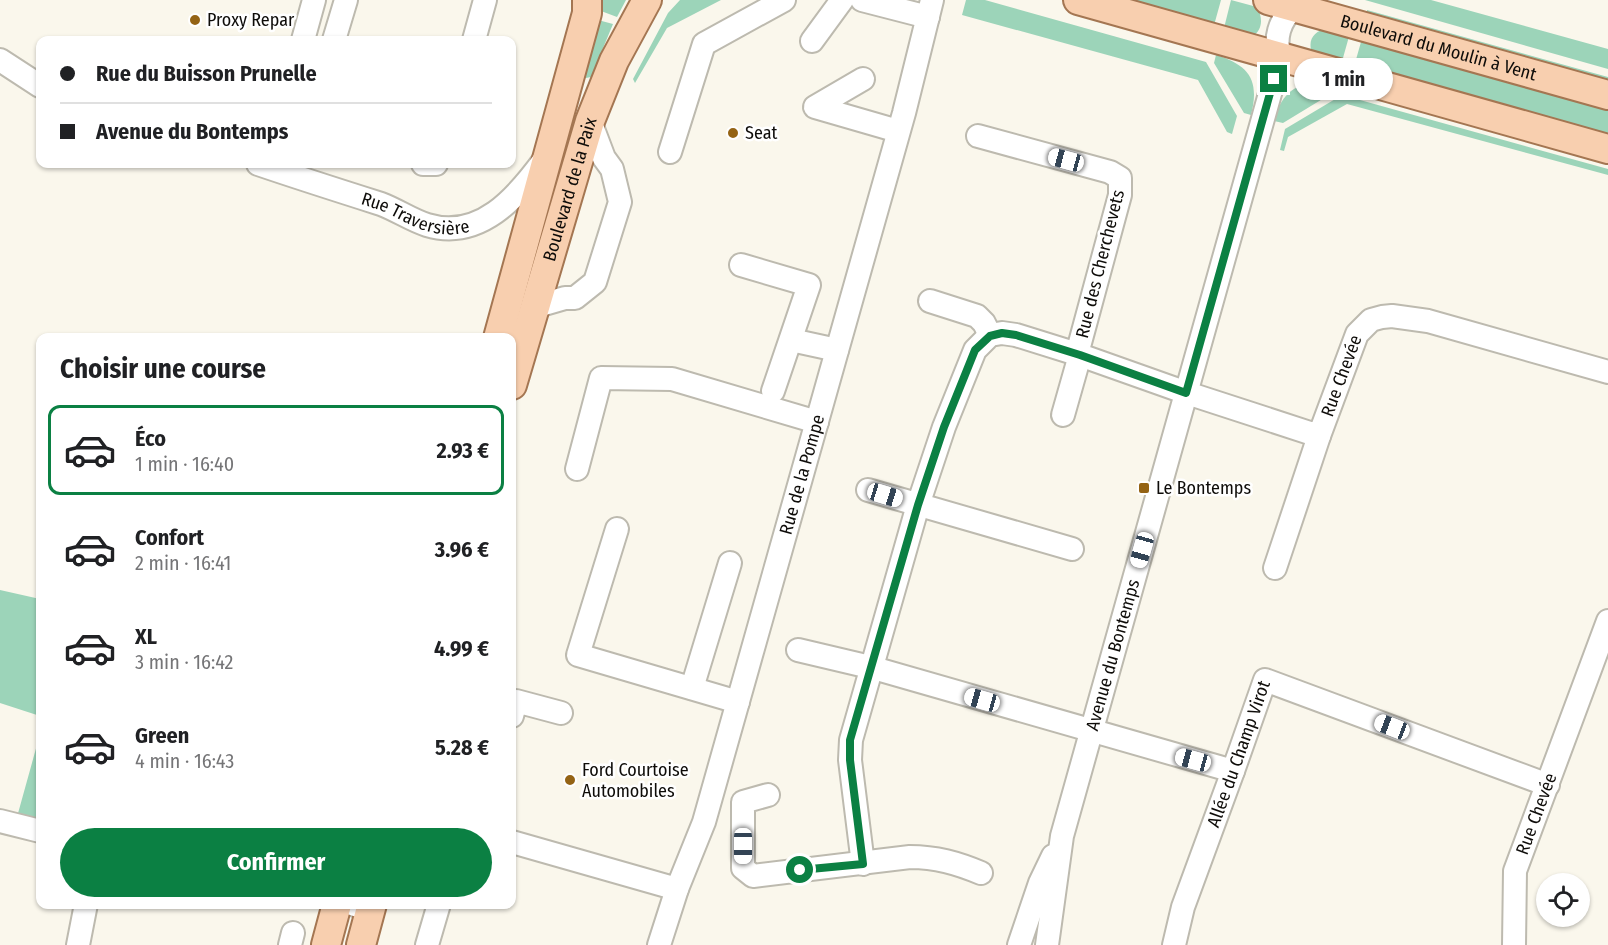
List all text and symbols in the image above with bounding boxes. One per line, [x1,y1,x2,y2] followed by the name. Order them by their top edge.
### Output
[207,9,295,31] place label: Proxy Repar
[1338,10,1539,86] street label: Boulevard du Moulin à Vent
[188,13,202,27] marker: Proxy Repar
[1295,58,1394,100] callout: 1 min
[96,60,317,87] text: Rue du Buisson Prunelle
[1260,65,1287,92] route end
[1322,67,1365,91] text: 1 min
[538,115,601,264] street label: Boulevard de la Paix
[96,118,288,145] text: Avenue du Bontemps
[745,122,777,144] place label: Seat
[726,126,740,140] marker: Seat
[1046,147,1086,173] car
[359,187,472,239] street label: Rue Traversière
[1071,187,1129,341] street label: Rue des Cherchevets
[1316,332,1367,420] street label: Rue Chevée
[60,353,266,385] text: Choisir une course
[775,412,829,537] street label: Rue de la Pompe
[63,423,117,477] icon: car
[135,425,166,452] text: Éco
[437,437,489,464] text: 2.93 €
[135,452,234,476] text: 1 min · 16:40
[1156,477,1251,499] place label: Le Bontemps
[865,481,905,509] car
[1137,481,1151,495] marker: Le Bontemps
[63,522,117,576] icon: car
[135,524,204,551] text: Confort
[1128,530,1156,570] car
[435,536,489,563] text: 3.96 €
[135,551,231,575] text: 2 min · 16:41
[1081,577,1144,733] street label: Avenue du Bontemps
[63,621,117,675] icon: car
[135,623,157,650] text: XL
[434,635,489,662] text: 4.99 €
[135,650,233,674] text: 3 min · 16:42
[1202,678,1275,830] street label: Allée du Champ Virot
[962,686,1002,714] car
[1372,712,1412,742] car
[63,720,117,774] icon: car
[135,722,189,749] text: Green
[435,734,489,761] text: 5.28 €
[1173,747,1213,773] car
[135,749,234,773] text: 4 min · 16:43
[582,759,689,802] place label: Ford Courtoise Automobiles
[1511,770,1562,858] street label: Rue Chevée
[563,773,577,787] marker: Ford Courtoise Automobiles
[60,828,492,897] button: Confirmer
[734,828,752,864] car
[786,856,813,883] route start
[1536,873,1590,927] map controls
[1536,873,1590,927] button: locate

